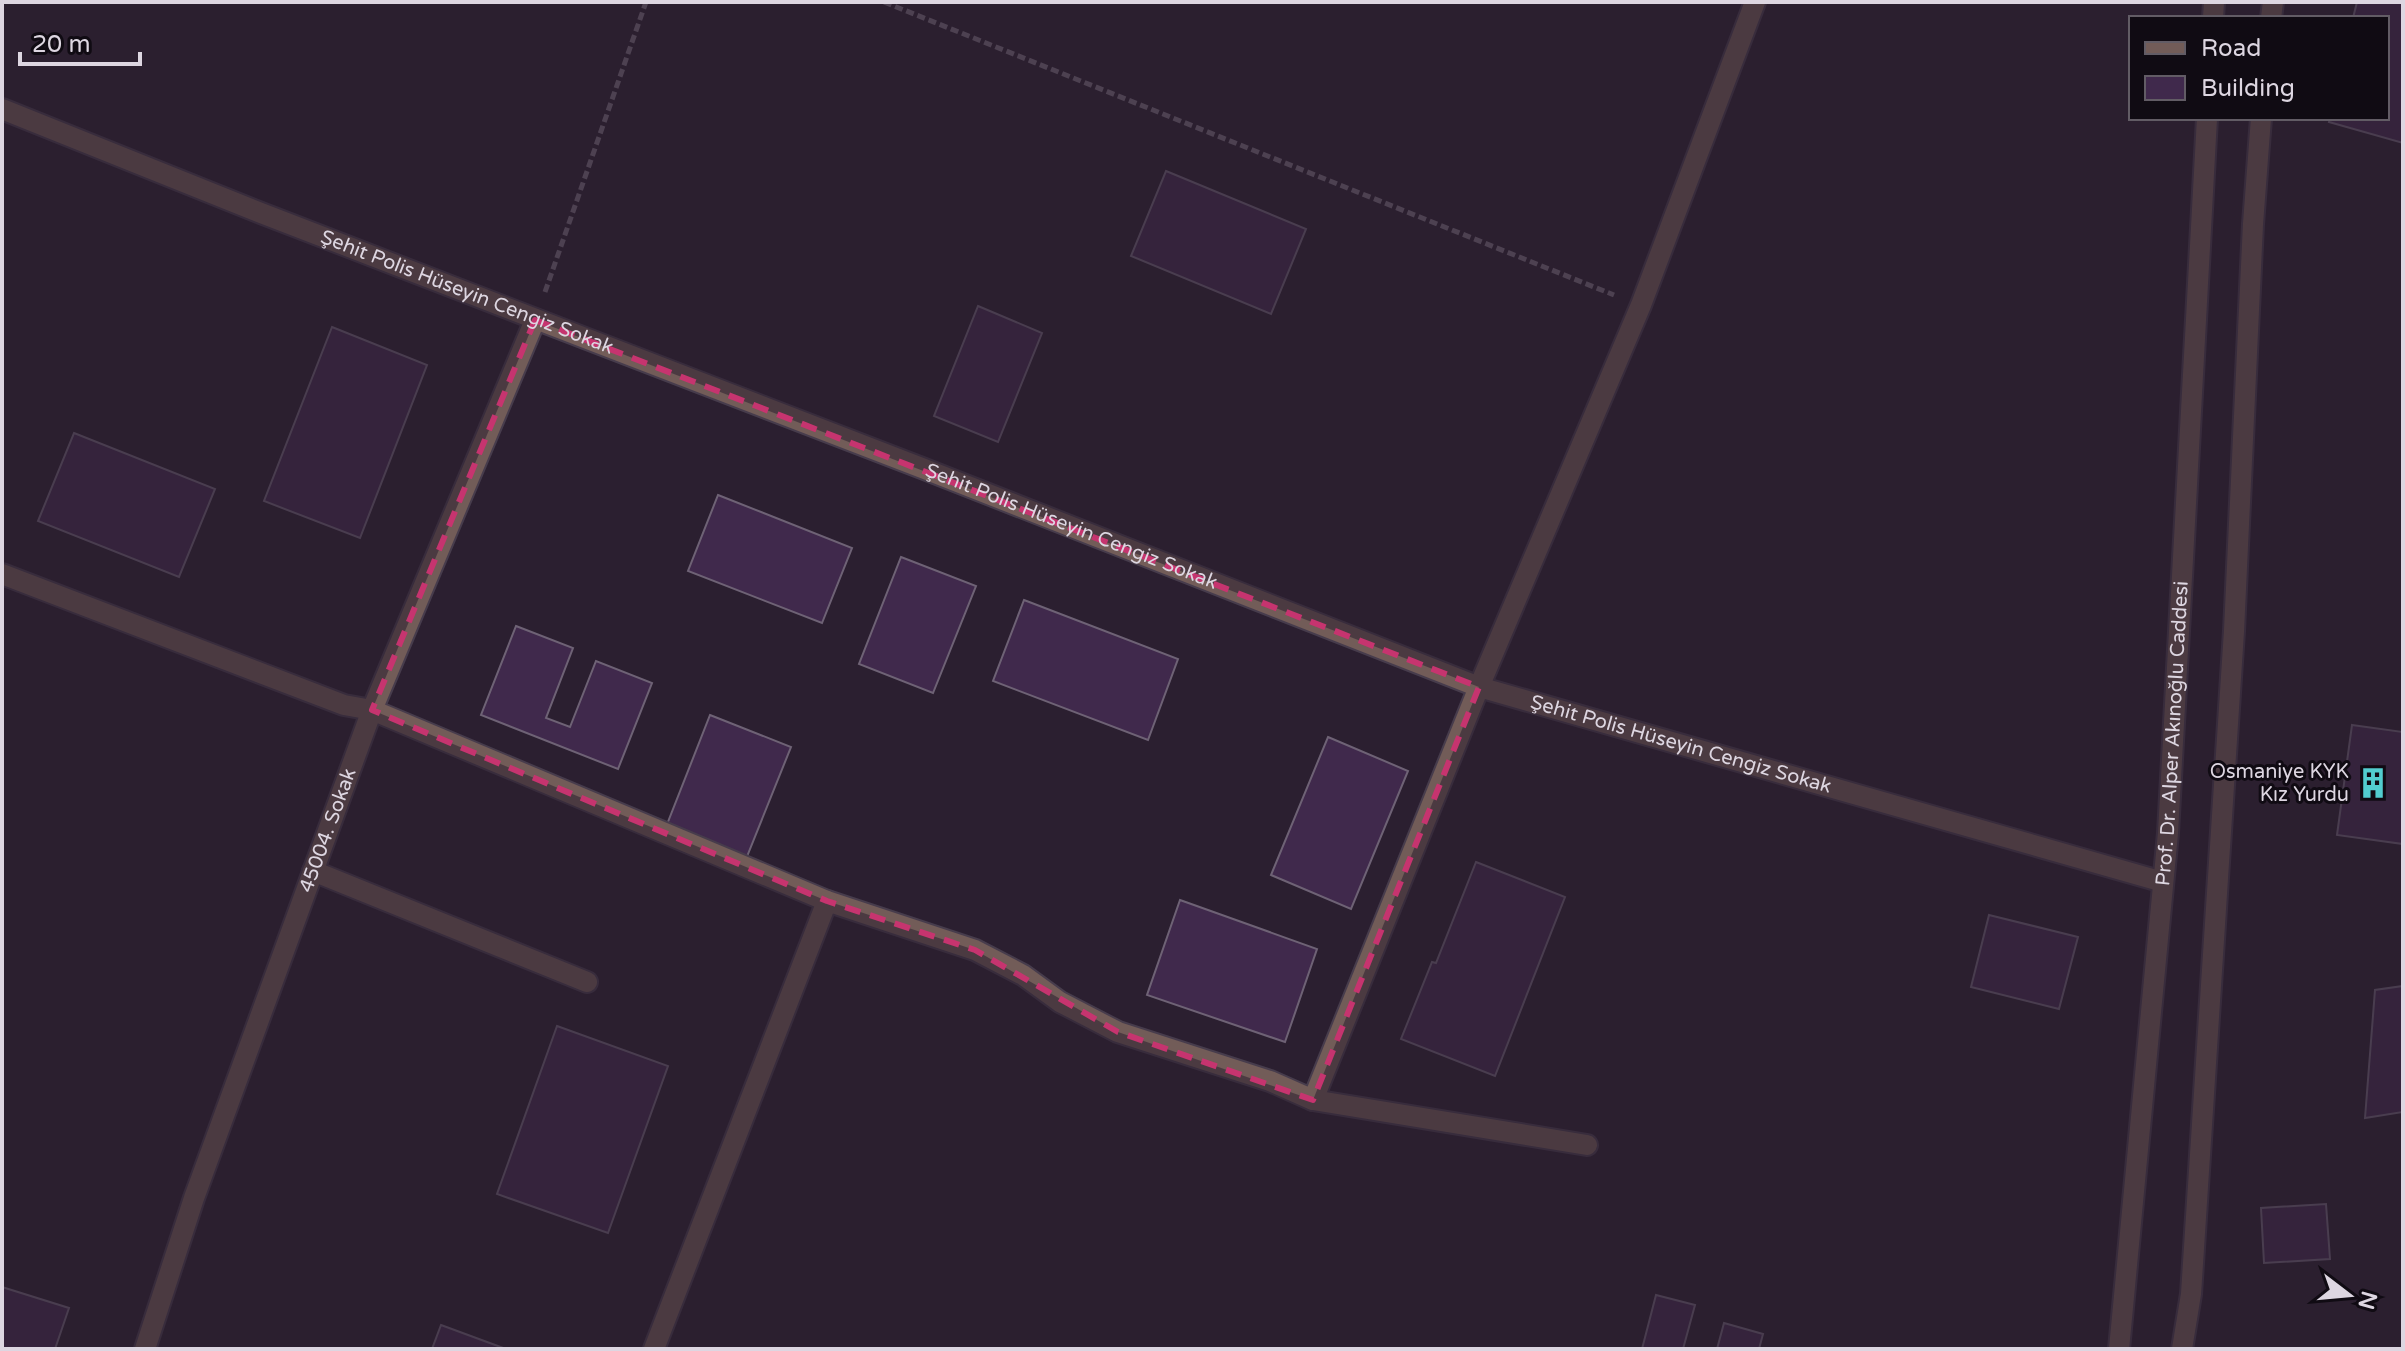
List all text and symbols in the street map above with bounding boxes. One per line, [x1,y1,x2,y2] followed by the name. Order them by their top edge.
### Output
[20,16,140,66] scale bar
[2129,16,2389,120] legend
[32,30,90,59] text: 20 m
[2201,34,2261,63] text: Road
[2201,74,2295,103] text: Building
[317,225,617,360] street label: Şehit Polis Hüseyin Cengiz Sokak
[922,458,1221,595] street label: Şehit Polis Hüseyin Cengiz Sokak
[2151,580,2194,887] street label: Prof. Dr. Alper Akınoğlu Caddesi
[1528,690,1834,799] street label: Şehit Polis Hüseyin Cengiz Sokak
[2210,760,2349,807] place label: Osmaniye KYK Kız Yurdu
[294,765,362,896] street label: 45004. Sokak
[2356,766,2390,800] building icon: Osmaniye KYK Kız Yurdu
[2309,1255,2389,1335] north arrow
[2352,1288,2382,1312] text: N

